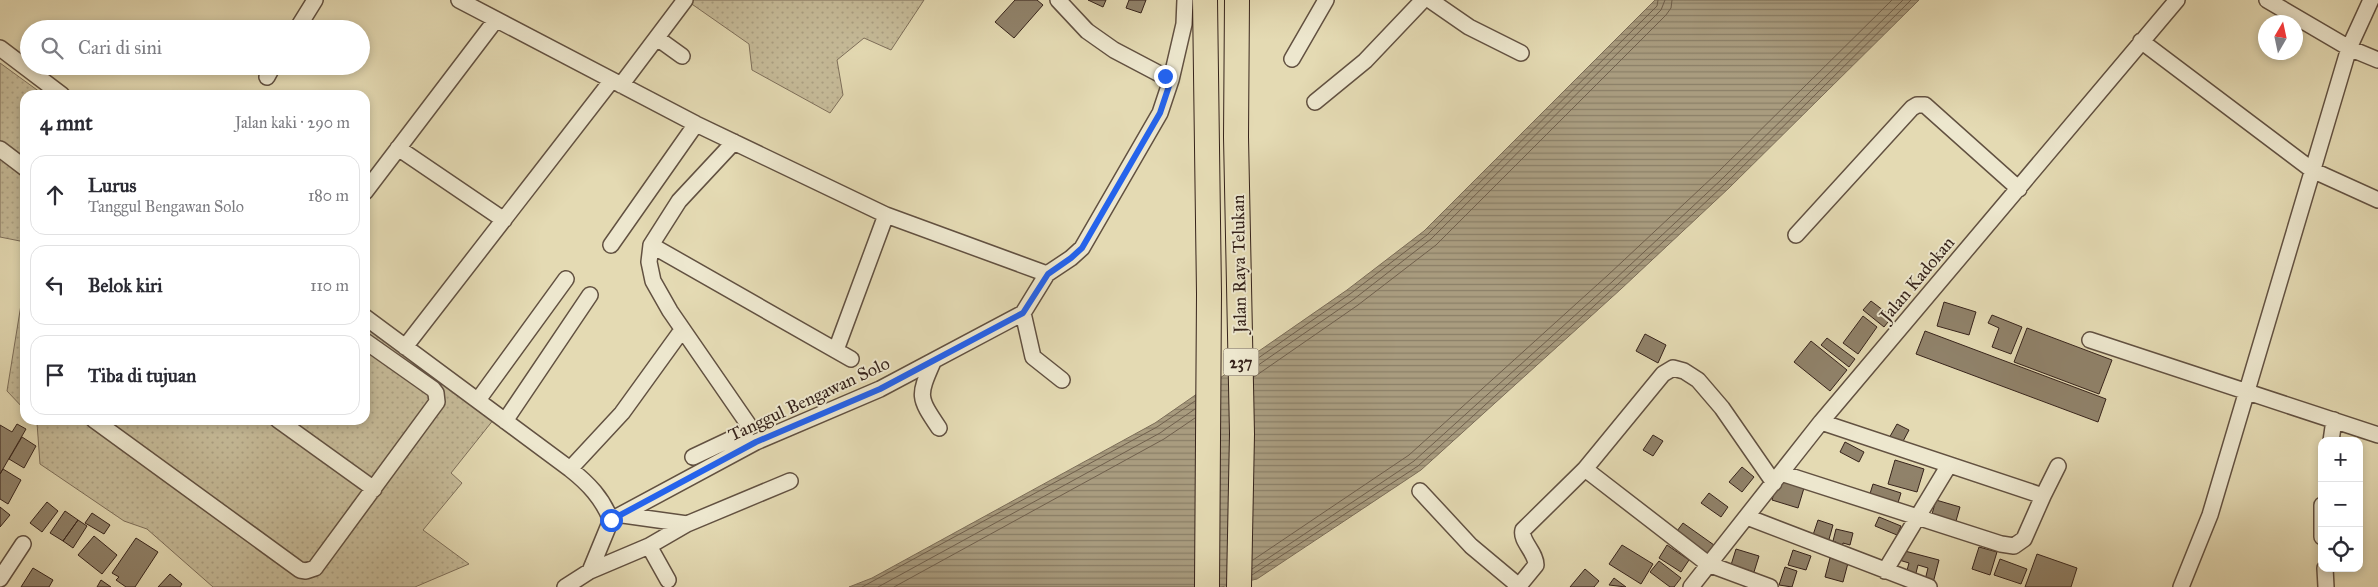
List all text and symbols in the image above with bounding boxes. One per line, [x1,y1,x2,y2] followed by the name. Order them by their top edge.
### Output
[2258,15,2303,60] north arrow
[20,20,370,75] search box
[38,34,66,62] icon: search
[78,36,162,59] text: Cari di sini
[1154,65,1177,88] route end
[40,110,93,136] text: 4 mnt
[235,113,350,132] text: Jalan kaki · 290 m
[88,174,136,197] text: Lurus
[41,181,69,209] icon: ahead
[308,186,349,205] text: 180 m
[1227,194,1252,336] street label: Jalan Raya Telukan
[88,197,244,216] text: Tanggul Bengawan Solo
[1874,232,1960,328] street label: Jalan Kadokan
[41,271,69,299] icon: left
[88,274,162,297] text: Belok kiri
[310,276,349,295] text: 110 m
[1224,348,1258,376] road number: 237
[725,352,894,447] street label: Tanggul Bengawan Solo
[41,361,69,389] icon: arrive
[88,364,196,387] text: Tiba di tujuan
[2318,437,2363,572] map controls
[2318,437,2363,482] button: +
[2318,482,2363,527] button: −
[600,509,623,532] route start
[2318,527,2363,572] button: locate

